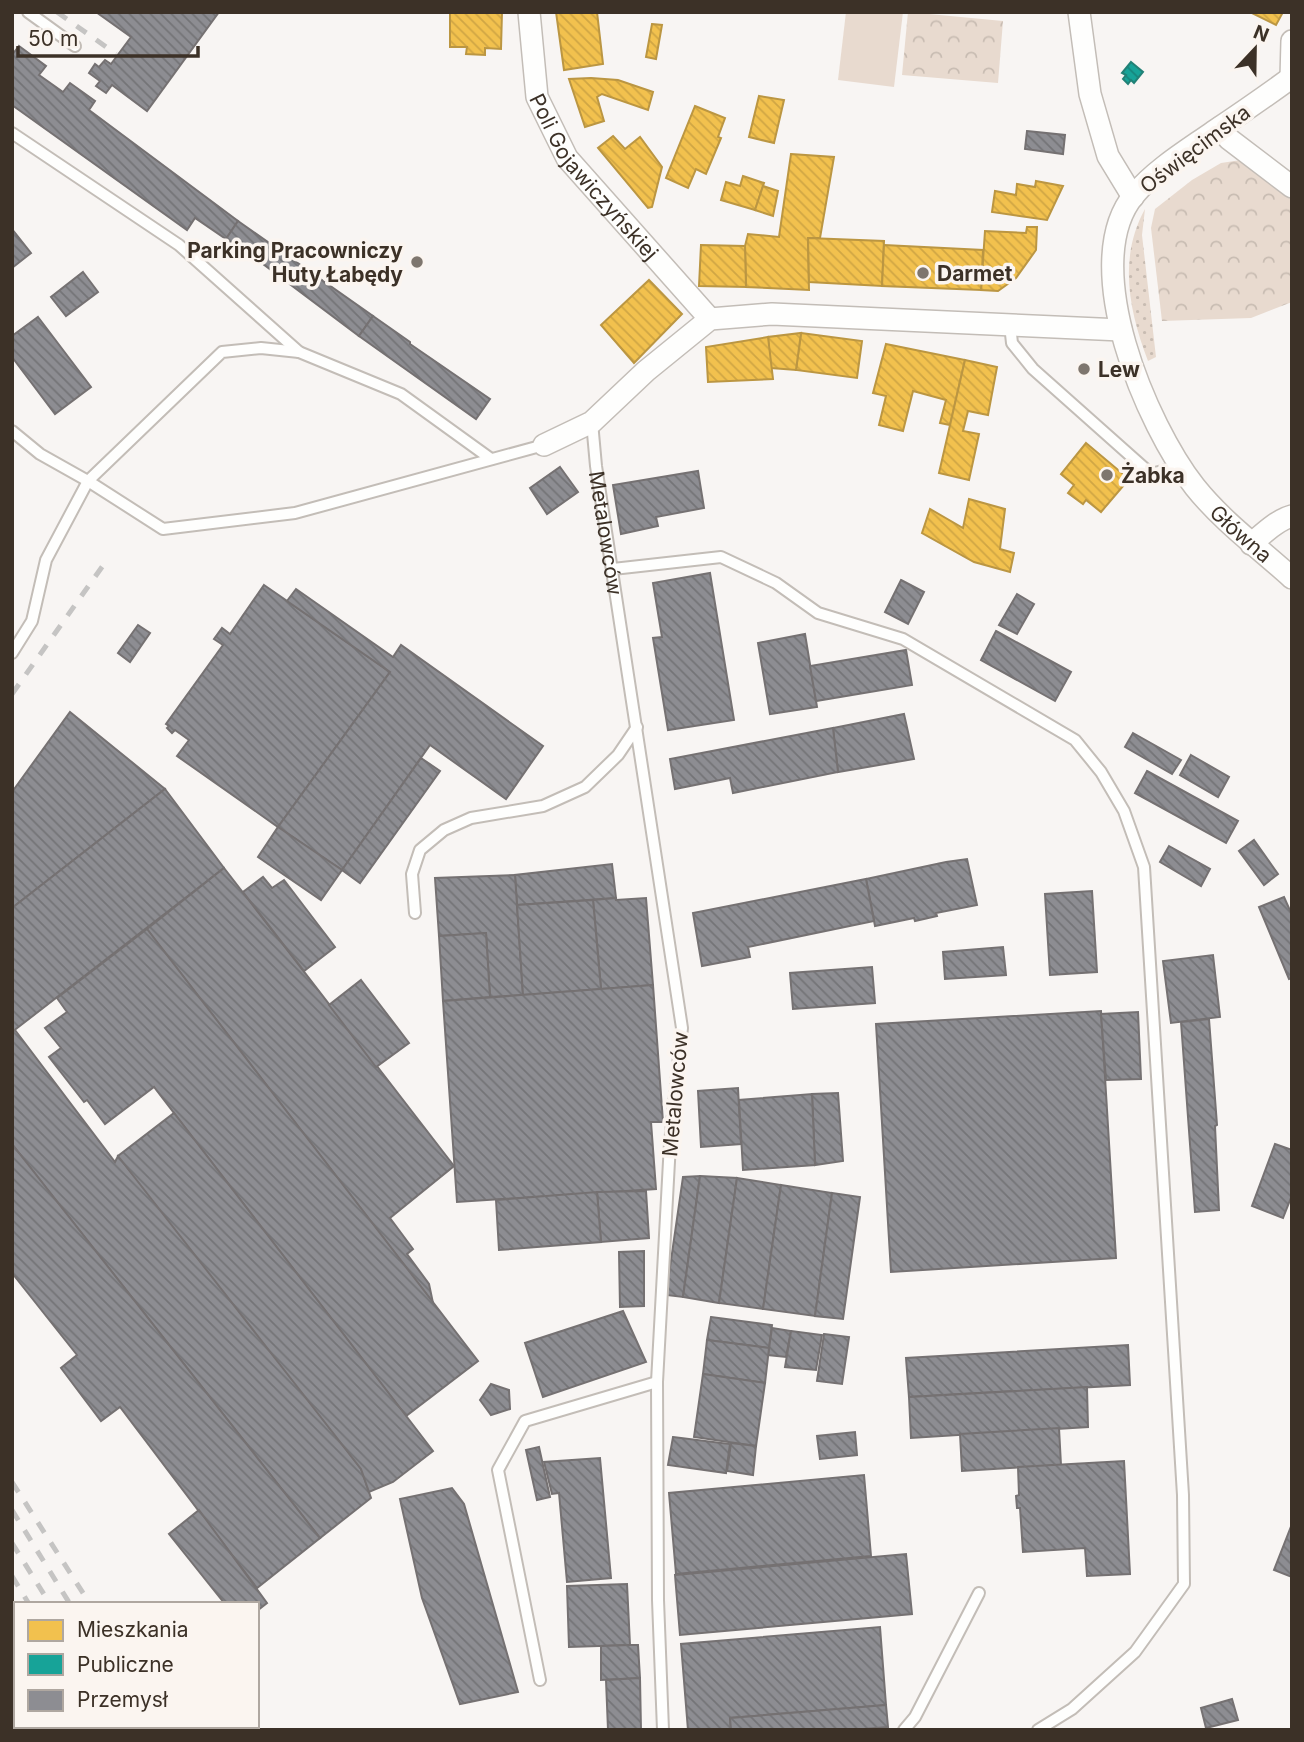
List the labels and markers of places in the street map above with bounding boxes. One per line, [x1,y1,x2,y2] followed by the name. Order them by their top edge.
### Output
[187,238,403,287] place label: Parking Pracowniczy Huty Łabędy
[409,254,425,270] marker: Parking Pracowniczy Huty Łabędy
[937,261,1013,286] place label: Darmet
[915,265,931,281] marker: Darmet
[1098,357,1140,382] place label: Lew
[1076,361,1092,377] marker: Lew
[1121,462,1185,488] place label: Żabka
[1099,467,1115,483] marker: Żabka

